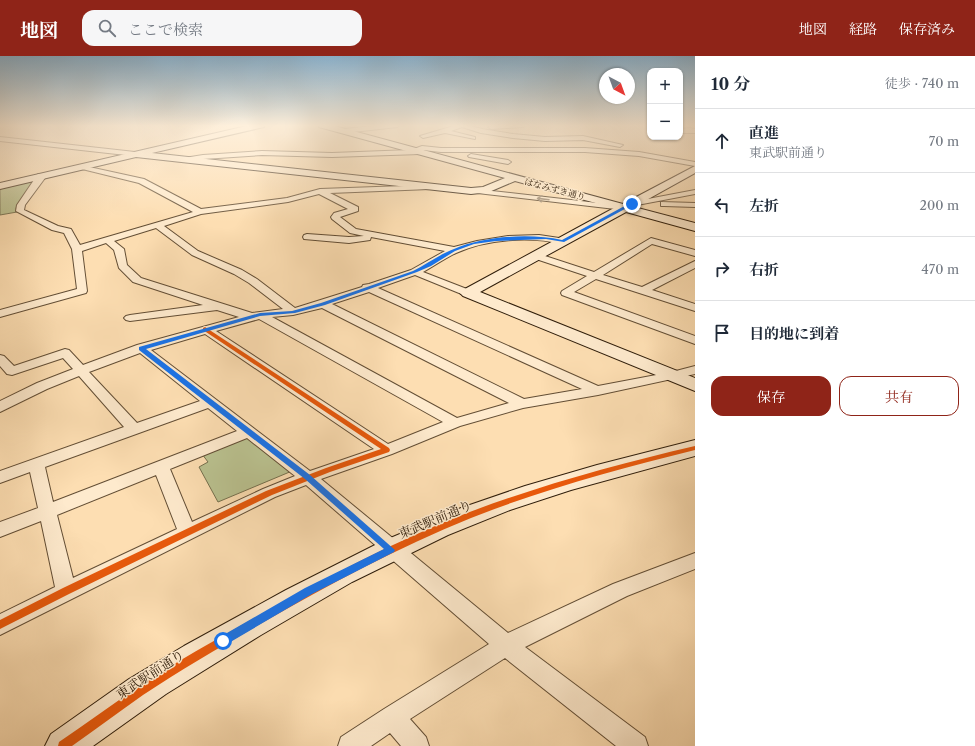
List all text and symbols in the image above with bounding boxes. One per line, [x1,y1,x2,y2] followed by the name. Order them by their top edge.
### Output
[82,10,362,46] search box
[96,17,118,39] icon: search
[20,19,58,42] text: 地図
[128,20,203,39] text: ここで検索
[799,20,827,38] text: 地図
[849,20,877,38] text: 経路
[899,20,955,38] text: 保存済み
[599,68,635,104] north arrow
[647,68,683,140] map controls
[647,68,683,104] button: +
[711,74,751,94] text: 10 分
[885,75,959,91] text: 徒歩 · 740 m
[647,104,683,140] button: −
[749,123,779,142] text: 直進
[711,130,733,152] icon: ahead
[929,133,959,149] text: 70 m
[749,144,827,160] text: 東武駅前通り
[523,176,587,202] street label: はなみずき通り
[711,194,733,216] icon: left
[623,195,641,213] route end
[537,196,550,203] one-way arrow
[749,196,779,215] text: 左折
[919,197,959,213] text: 200 m
[711,258,733,280] icon: right
[749,260,779,279] text: 右折
[921,261,959,277] text: 470 m
[711,322,733,344] icon: arrive
[749,324,839,343] text: 目的地に到着
[711,376,831,416] button: 保存
[839,376,959,416] button: 共有
[396,496,474,542] street label: 東武駅前通り
[214,632,232,650] route start
[113,646,187,702] street label: 東武駅前通り

